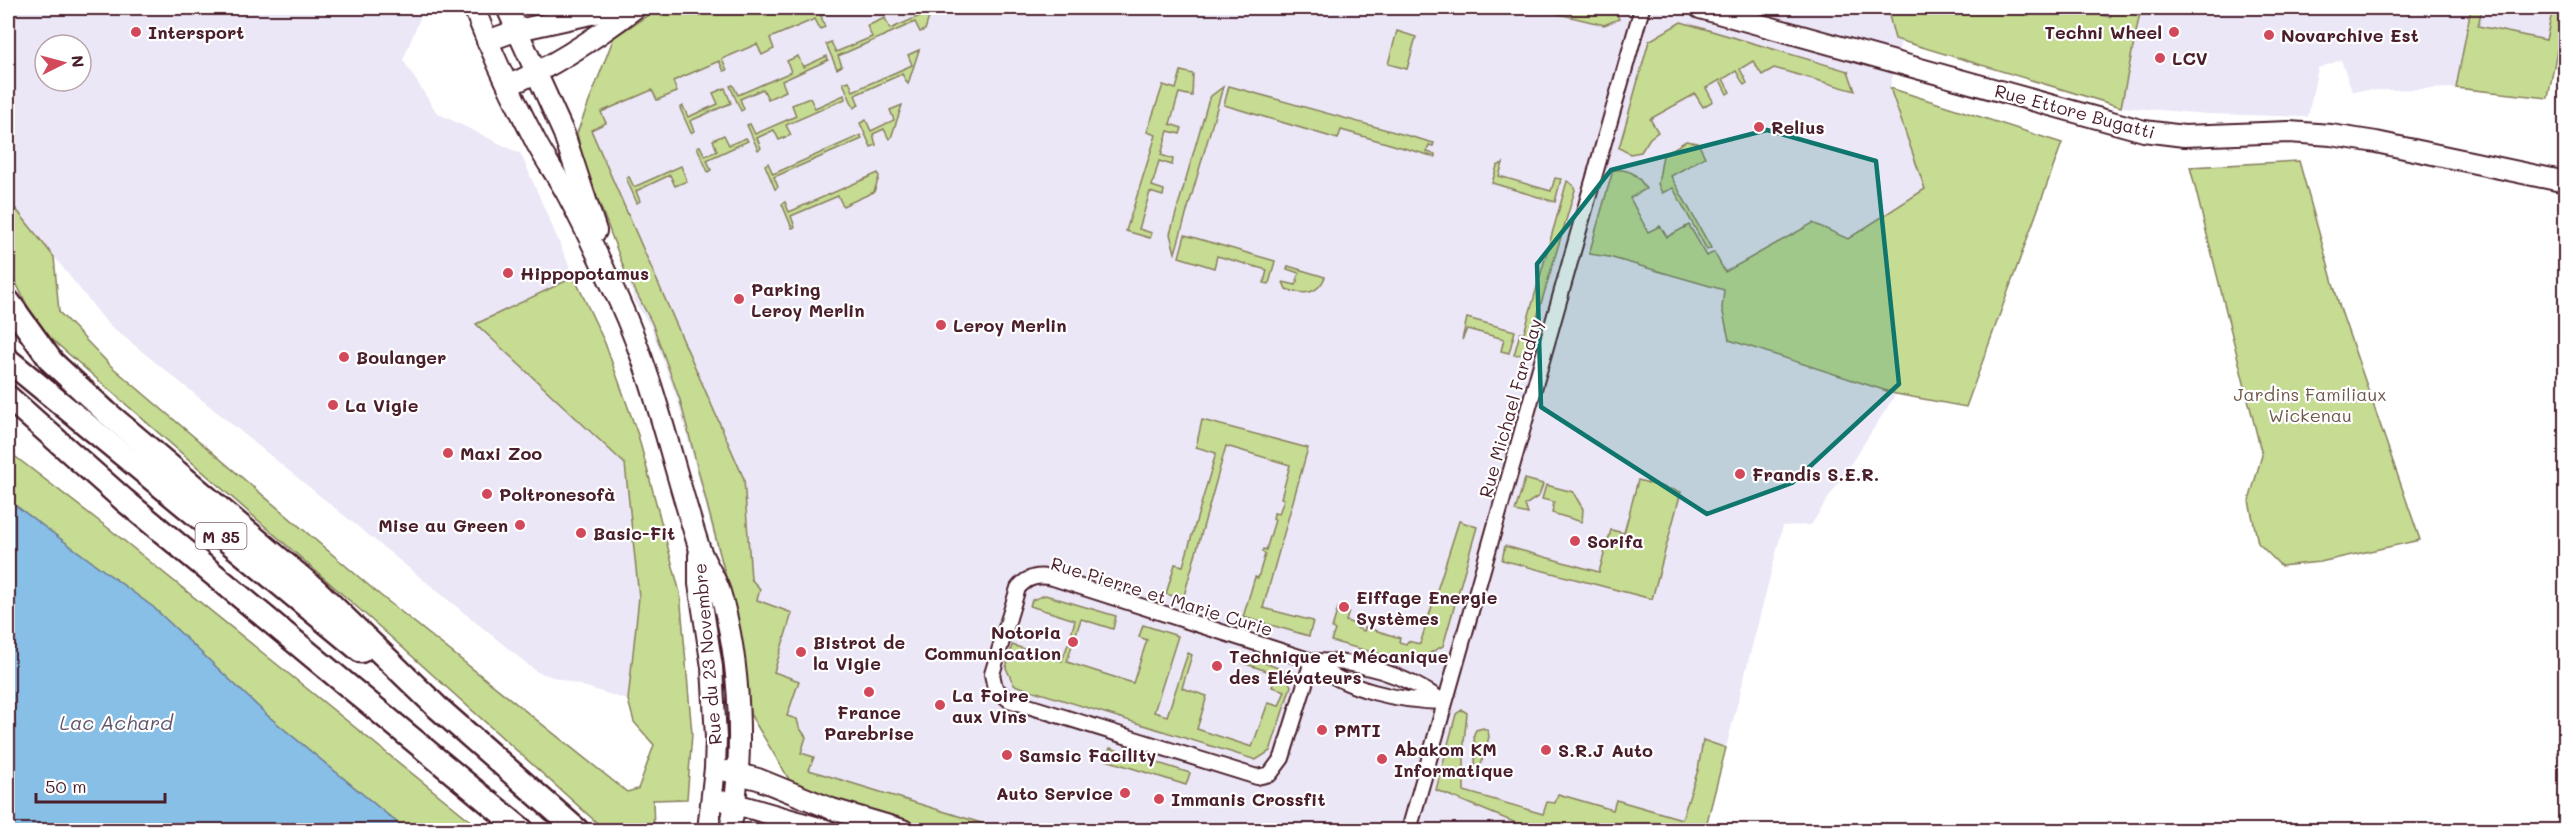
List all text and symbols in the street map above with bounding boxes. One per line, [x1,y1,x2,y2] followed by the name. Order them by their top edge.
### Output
[148,20,244,44] place label: Intersport
[2044,20,2162,44] place label: Techni Wheel
[2281,23,2419,47] place label: Novarchive Est
[129,25,143,39] marker: Intersport
[2167,25,2181,39] marker: Techni Wheel
[2262,28,2276,42] marker: Novarchive Est
[33,33,93,93] north arrow
[2172,46,2208,70] place label: LCV
[2153,51,2167,65] marker: LCV
[67,54,89,69] text: N
[1992,78,2158,144] street label: Rue Ettore Bugatti
[1771,115,1825,139] place label: Relius
[1752,120,1766,134] marker: Relius
[520,261,649,285] place label: Hippopotamus
[501,266,515,280] marker: Hippopotamus
[751,277,865,322] place label: Parking Leroy Merlin
[732,292,746,306] marker: Parking Leroy Merlin
[953,313,1067,337] place label: Leroy Merlin
[1473,316,1547,500] street label: Rue Michael Faraday
[934,318,948,332] marker: Leroy Merlin
[356,345,446,369] place label: Boulanger
[337,350,351,364] marker: Boulanger
[2234,382,2386,427] park label: Jardins Familiaux Wickenau
[345,393,419,417] place label: La Vigie
[326,398,340,412] marker: La Vigie
[460,441,542,465] place label: Maxi Zoo
[441,446,455,460] marker: Maxi Zoo
[1752,462,1879,486] place label: Frandis S.E.R.
[1733,467,1747,481] marker: Frandis S.E.R.
[499,482,615,506] place label: Poltronesofà
[480,487,494,501] marker: Poltronesofà
[378,513,508,537] place label: Mise au Green
[513,518,527,532] marker: Mise au Green
[593,521,675,545] place label: Basic-Fit
[196,523,246,549] road number: M 35
[574,526,588,540] marker: Basic-Fit
[1587,529,1643,553] place label: Sorifa
[1568,534,1582,548] marker: Sorifa
[1048,551,1276,641] street label: Rue Pierre et Marie Curie
[687,562,727,746] street label: Rue du 23 Novembre
[1356,585,1498,630] place label: Eiffage Energie Systèmes
[1337,600,1351,614] marker: Eiffage Energie Systèmes
[924,620,1061,665] place label: Notoria Communication
[813,630,905,675] place label: Bistrot de la Vigie
[1066,635,1080,649] marker: Notoria Communication
[1229,644,1449,689] place label: Technique et Mécanique des Elévateurs
[794,645,808,659] marker: Bistrot de la Vigie
[1210,659,1224,673] marker: Technique et Mécanique des Elévateurs
[952,683,1029,728] place label: La Foire aux Vins
[862,685,876,699] marker: France Parebrise
[933,698,947,712] marker: La Foire aux Vins
[824,700,914,745] place label: France Parebrise
[59,709,174,735] water label: Lac Achard
[1334,718,1381,742] place label: PMTI
[1315,723,1329,737] marker: PMTI
[1394,737,1514,782] place label: Abakom KM Informatique
[1558,738,1653,762] place label: S.R.J Auto
[1019,743,1156,767] place label: Samsic Facility
[1539,743,1553,757] marker: S.R.J Auto
[1000,748,1014,762] marker: Samsic Facility
[1375,752,1389,766] marker: Abakom KM Informatique
[36,766,165,804] scale bar
[45,774,87,798] text: 50 m
[996,781,1113,805] place label: Auto Service
[1118,786,1132,800] marker: Auto Service
[1171,787,1325,811] place label: Immanis Crossfit
[1152,792,1166,806] marker: Immanis Crossfit

